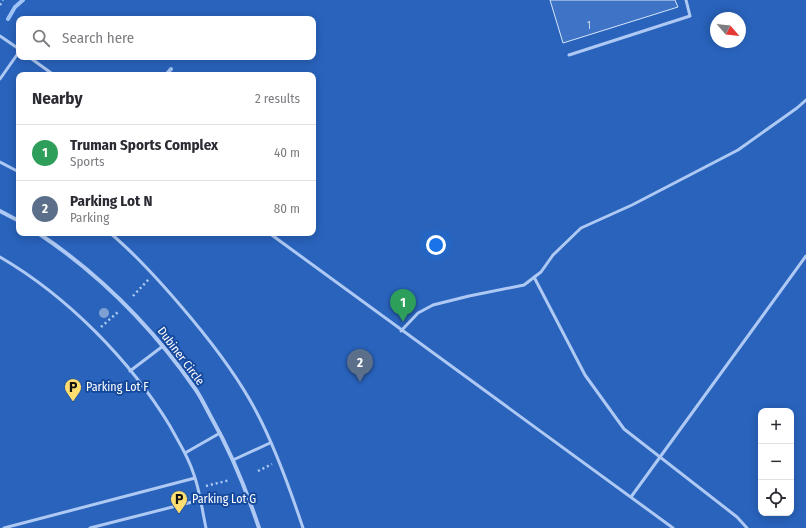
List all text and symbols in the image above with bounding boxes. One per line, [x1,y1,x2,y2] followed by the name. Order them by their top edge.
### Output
[710,12,746,48] north arrow
[16,16,316,60] search box
[587,20,591,32] house number: 1
[30,27,52,49] icon: search
[62,29,134,47] text: Search here
[32,88,83,109] text: Nearby
[255,91,300,106] text: 2 results
[70,136,218,154] text: Truman Sports Complex
[42,145,48,160] text: 1
[274,145,300,160] text: 40 m
[70,154,105,169] text: Sports
[70,192,152,210] text: Parking Lot N
[42,201,48,216] text: 2
[274,201,300,216] text: 80 m
[70,210,109,225] text: Parking
[426,235,446,255] your location
[390,289,416,322] pin: 1
[155,324,207,388] street label: Dubiner Circle
[347,349,373,382] pin: 2
[63,377,83,402] parking icon: Parking Lot F
[86,380,149,394] place label: Parking Lot F
[758,408,794,516] map controls
[758,408,794,444] button: +
[758,444,794,480] button: −
[758,480,794,516] button: locate
[169,489,189,514] parking icon: Parking Lot G
[192,492,256,506] place label: Parking Lot G

